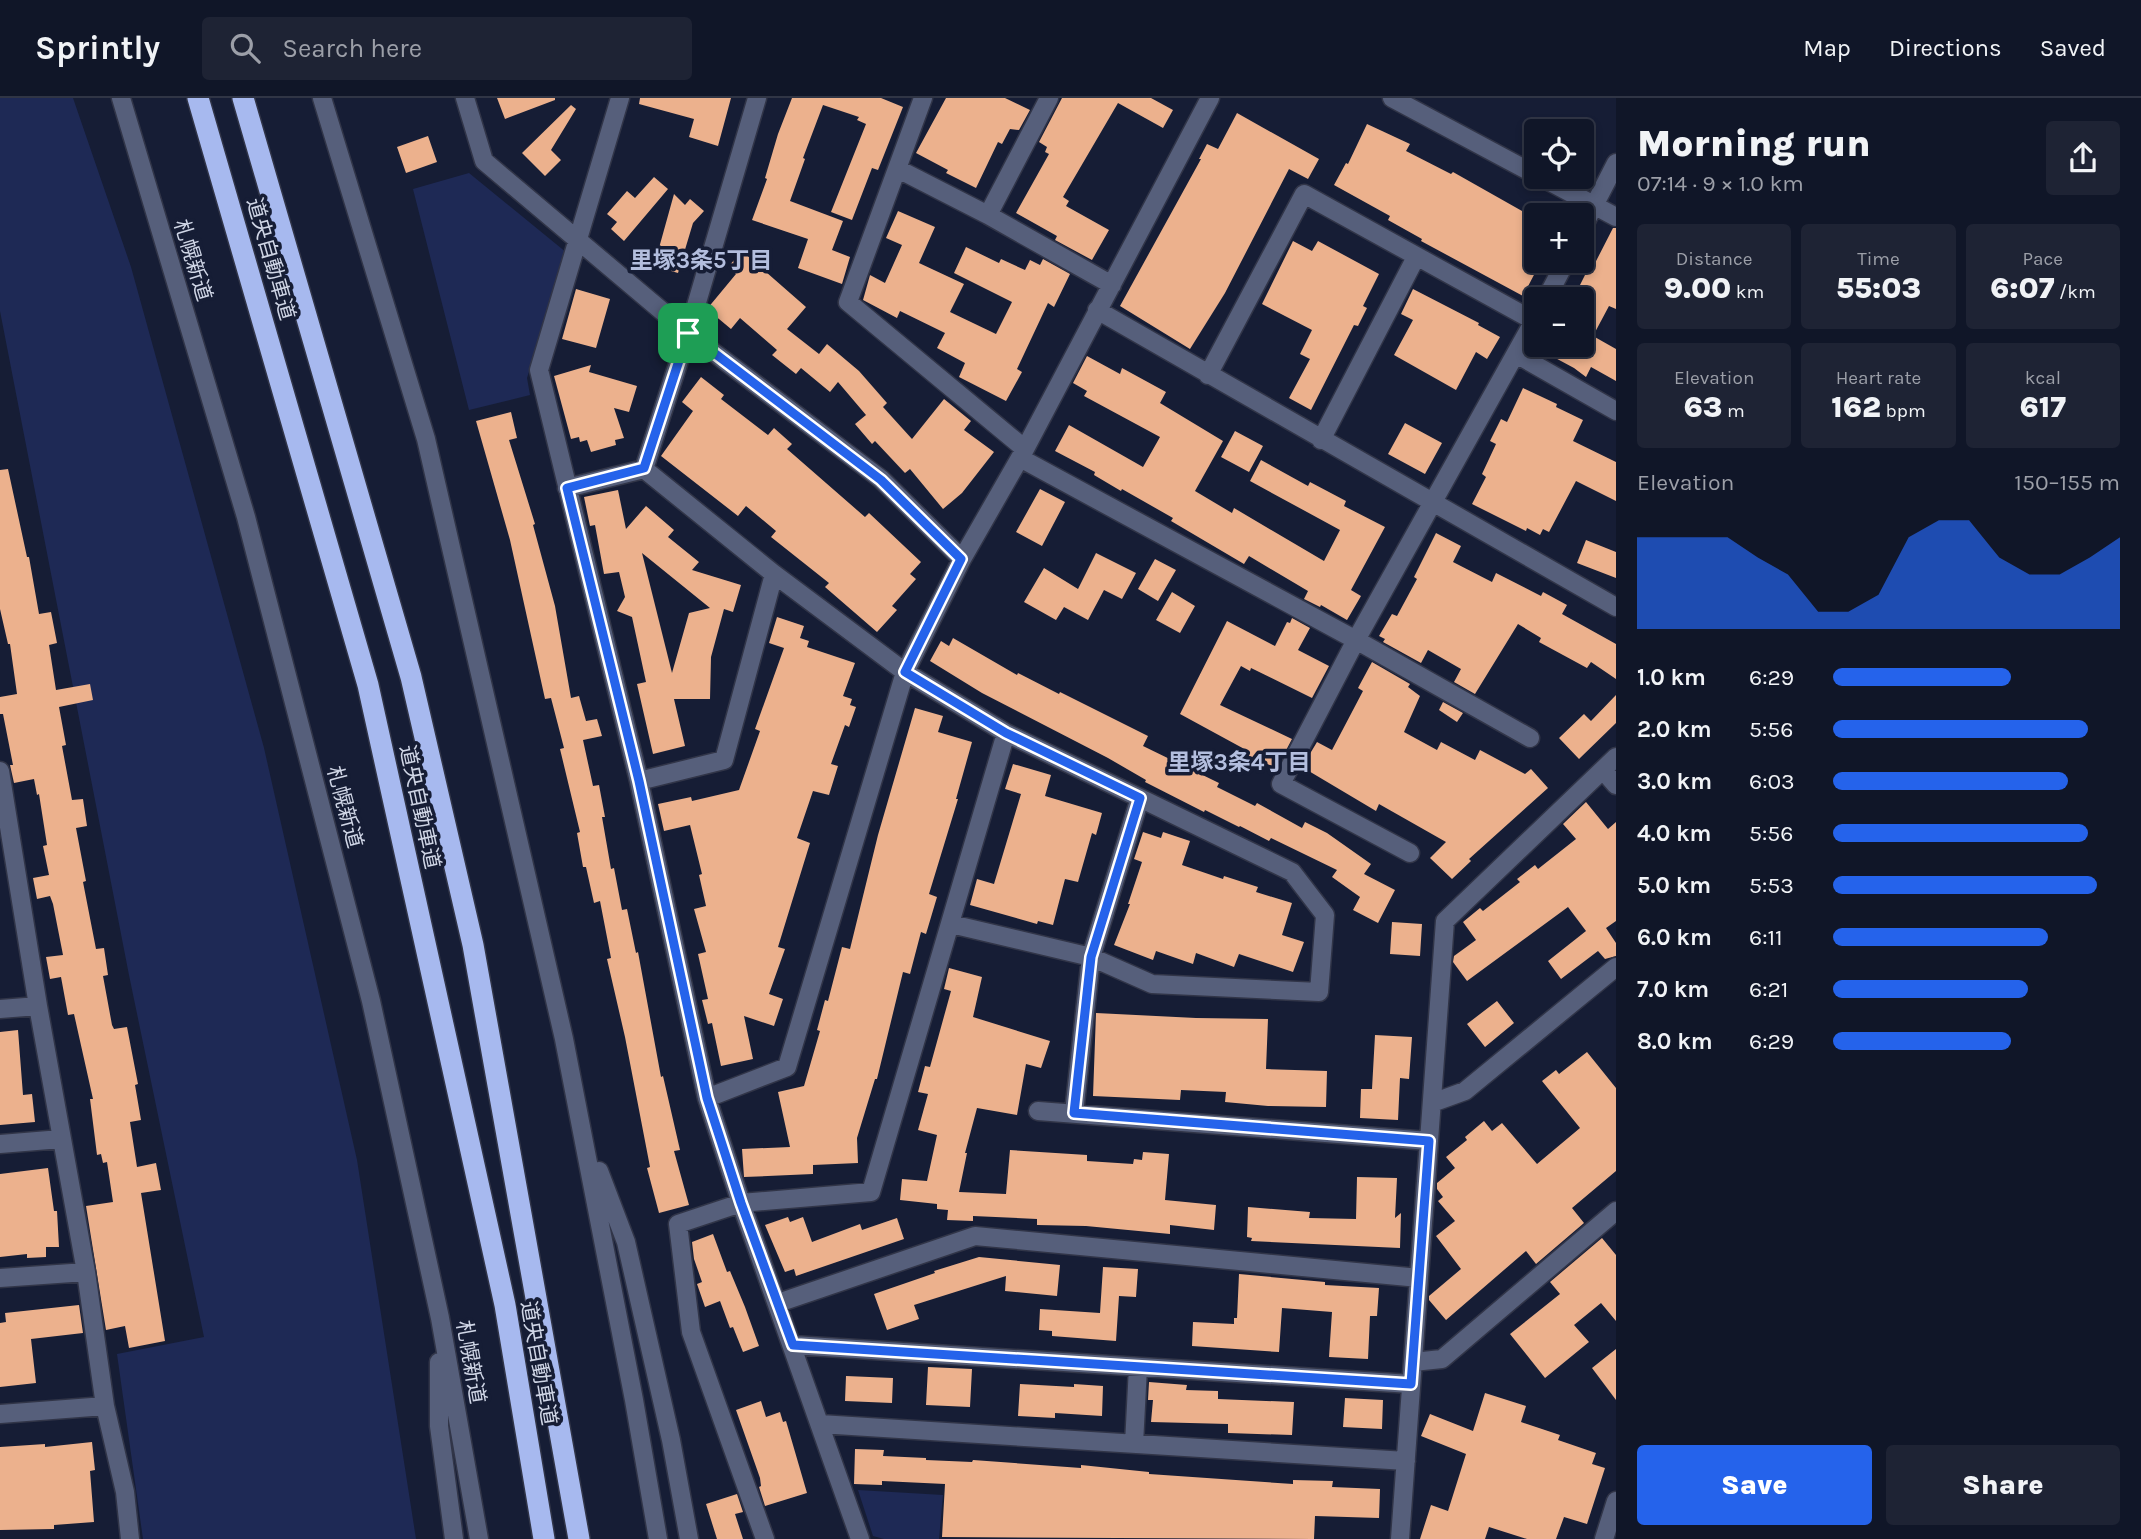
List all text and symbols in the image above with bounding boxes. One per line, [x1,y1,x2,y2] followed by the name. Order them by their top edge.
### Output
[202,17,692,80] search box
[35,29,160,67] text: Sprintly
[226,29,264,67] icon: search
[282,33,422,64] text: Search here
[1803,34,1851,62] text: Map
[1889,34,2002,62] text: Directions
[2040,34,2106,62] text: Saved
[1524,119,1594,357] map controls
[1524,119,1594,189] button: locate
[1637,121,1871,166] text: Morning run
[2046,121,2120,195] button: share
[1637,170,1804,197] text: 07:14 · 9 × 1.0 km
[242,195,300,323] street label: 道央自動車道
[1524,203,1594,273] button: +
[169,216,217,304] street label: 札幌新道
[630,247,772,274] district label: 里塚3条5丁目
[1676,248,1753,270] text: Distance
[1857,248,1900,270] text: Time
[2023,248,2063,270] text: Pace
[1664,270,1731,306] text: 9.00
[1836,270,1921,306] text: 55:03
[1990,270,2055,306] text: 6:07
[1731,281,1764,303] text: km
[2055,281,2096,303] text: /km
[1524,287,1594,357] button: −
[658,303,718,363] pin
[669,314,707,352] icon: arrive
[1674,367,1754,389] text: Elevation
[1836,367,1921,389] text: Heart rate
[2025,367,2061,389] text: kcal
[1684,389,1722,425] text: 63
[1831,389,1881,425] text: 162
[2020,389,2066,425] text: 617
[1722,400,1745,422] text: m
[1881,400,1926,422] text: bpm
[1637,469,1734,496] text: Elevation
[2014,469,2120,496] text: 150–155 m
[1637,664,1706,691] text: 1.0 km
[1749,664,1794,691] text: 6:29
[1637,716,1712,743] text: 2.0 km
[1749,716,1793,743] text: 5:56
[395,743,445,871] street label: 道央自動車道
[1168,749,1311,776] district label: 里塚3条4丁目
[323,763,367,851] street label: 札幌新道
[1637,768,1712,795] text: 3.0 km
[1749,768,1795,795] text: 6:03
[1637,820,1711,847] text: 4.0 km
[1749,820,1793,847] text: 5:56
[1637,872,1711,899] text: 5.0 km
[1749,872,1794,899] text: 5:53
[1637,924,1712,951] text: 6.0 km
[1749,924,1783,951] text: 6:11
[1637,976,1709,1003] text: 7.0 km
[1749,976,1788,1003] text: 6:21
[1637,1028,1713,1055] text: 8.0 km
[1749,1028,1794,1055] text: 6:29
[516,1299,562,1427] street label: 道央自動車道
[452,1319,490,1405] street label: 札幌新道
[1637,1445,1872,1525] button: Save
[1886,1445,2120,1525] button: Share

